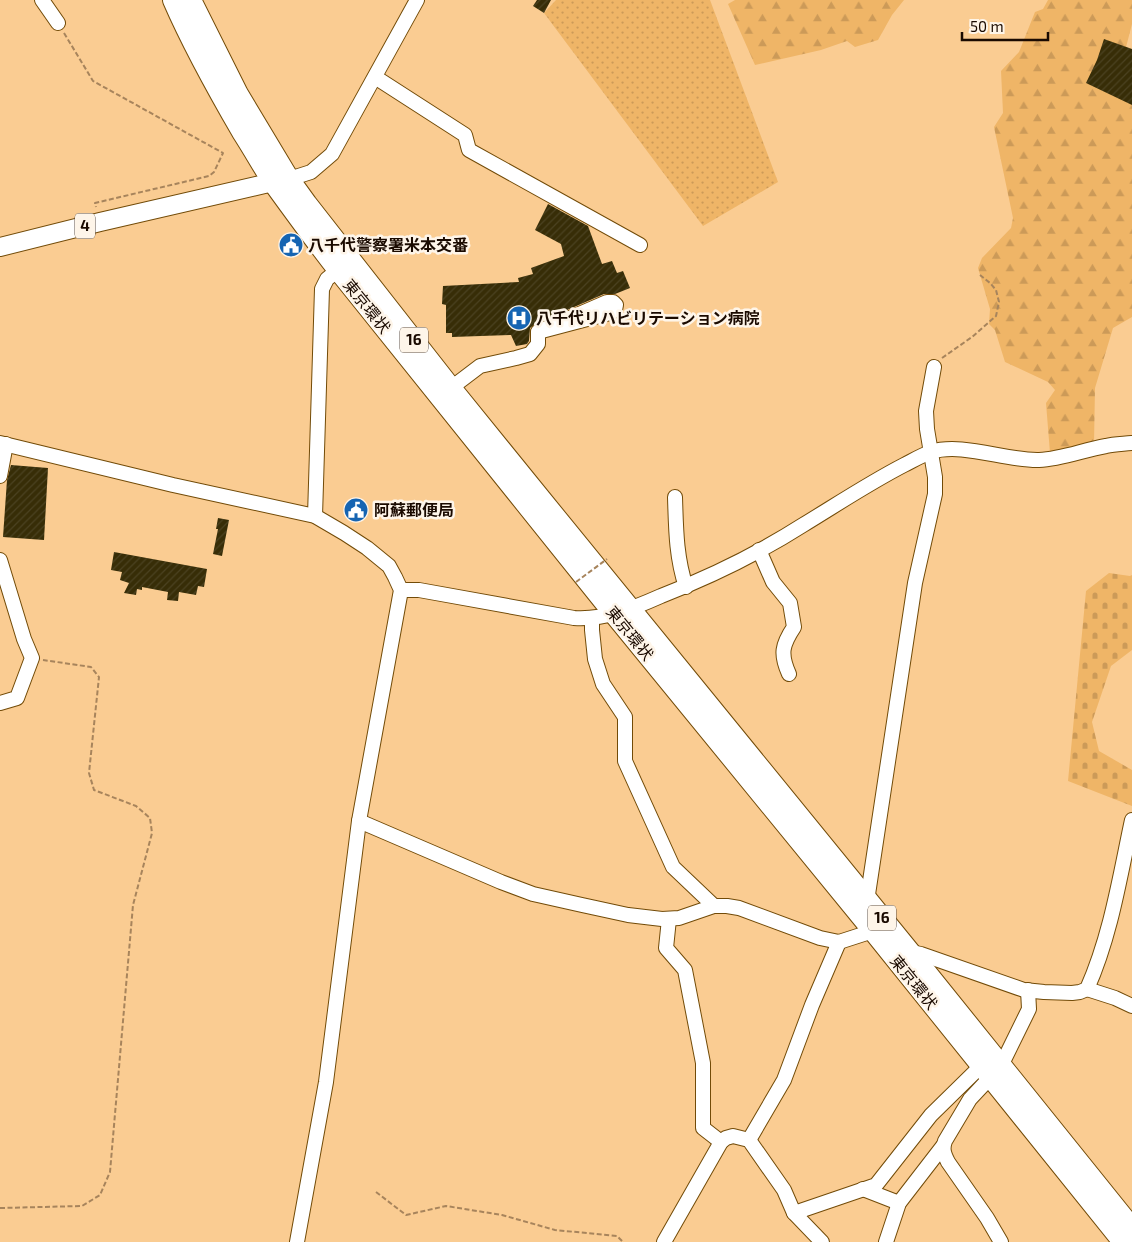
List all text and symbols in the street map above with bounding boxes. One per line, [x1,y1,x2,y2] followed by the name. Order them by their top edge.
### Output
[962,10,1048,42] scale bar
[970,17,1004,35] text: 50 m
[75,214,95,238] road number: 4
[278,232,304,258] public building icon: 八千代警察署米本交番
[308,235,468,254] place label: 八千代警察署米本交番
[340,275,395,337] street label: 東京環状
[506,305,532,331] hospital icon: 八千代リハビリテーション病院
[536,308,760,327] place label: 八千代リハビリテーション病院
[400,328,428,352] road number: 16
[343,497,369,523] public building icon: 阿蘇郵便局
[374,500,454,519] place label: 阿蘇郵便局
[603,602,658,664] street label: 東京環状
[868,906,896,930] road number: 16
[887,951,942,1013] street label: 東京環状

